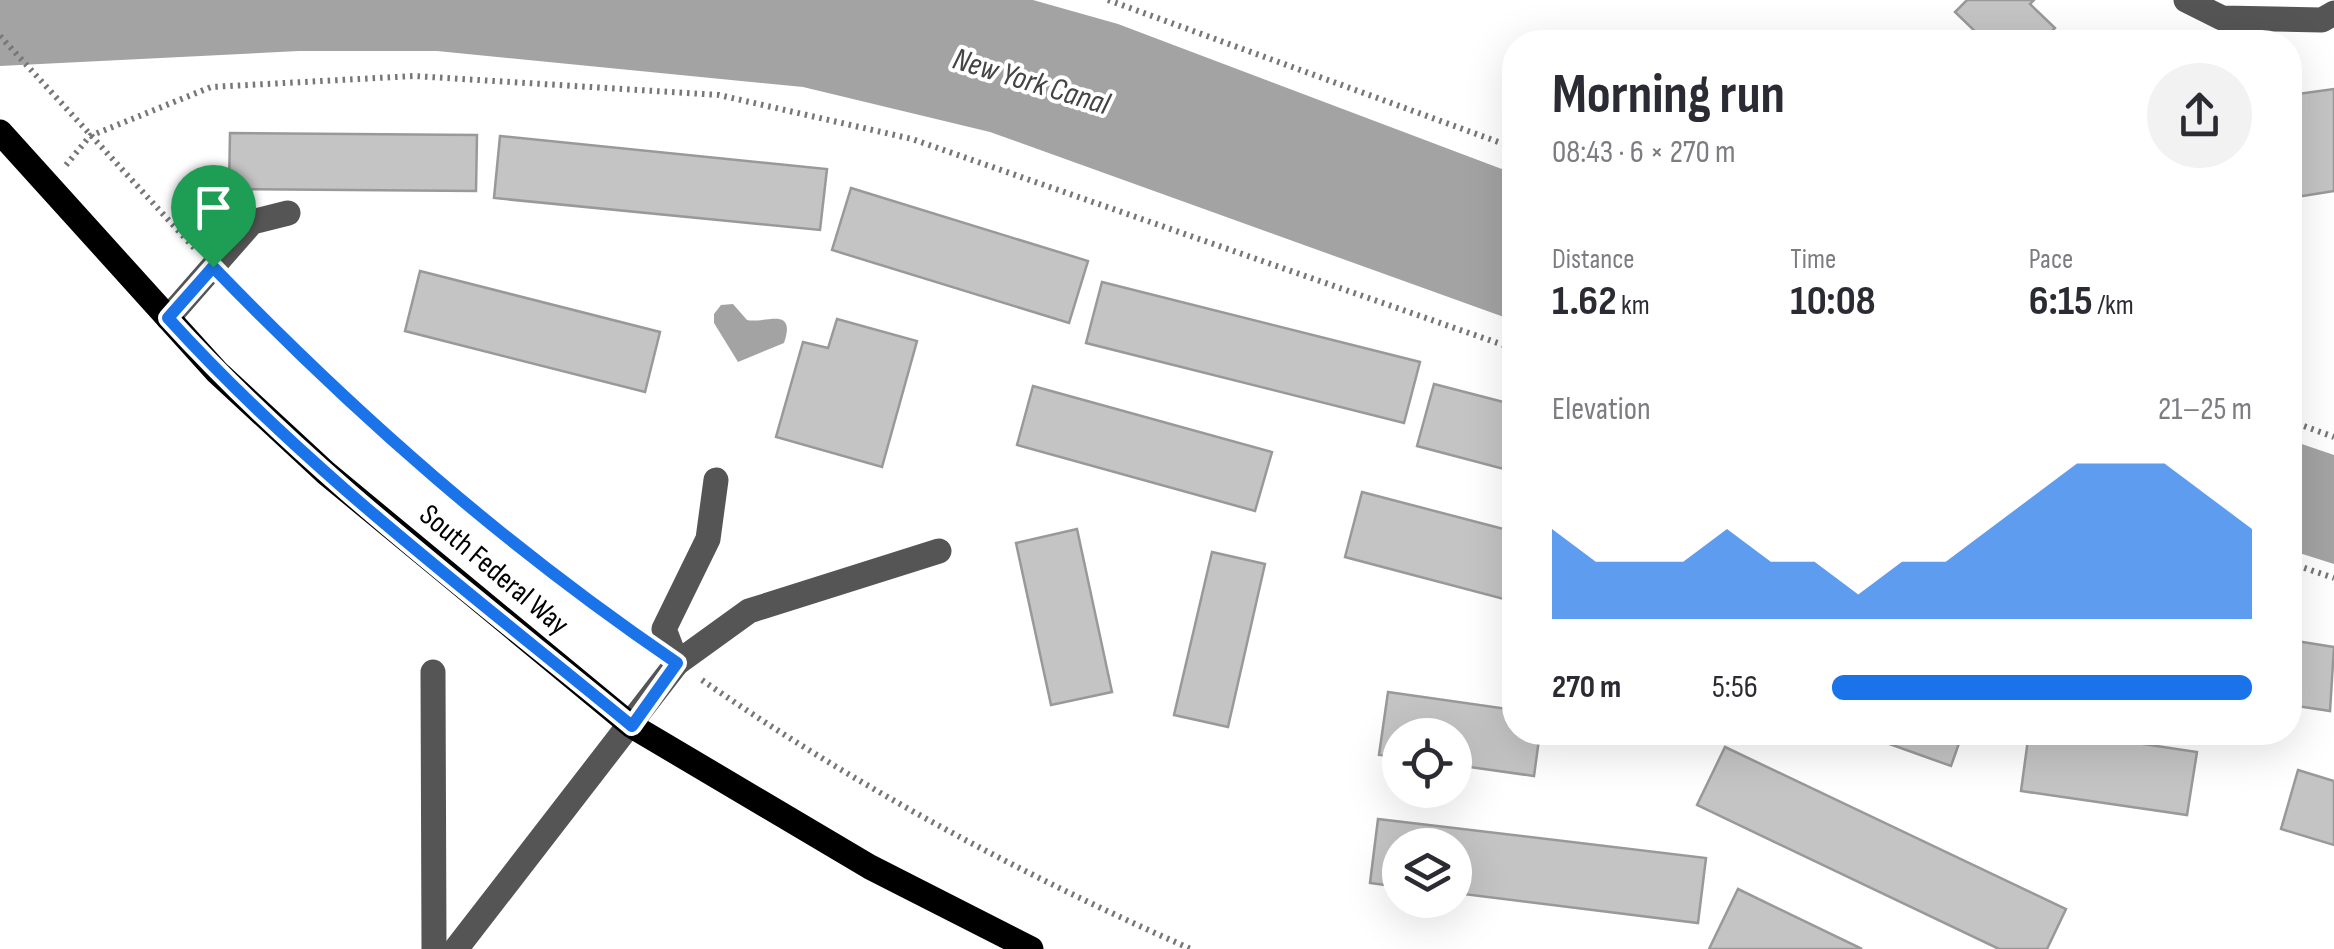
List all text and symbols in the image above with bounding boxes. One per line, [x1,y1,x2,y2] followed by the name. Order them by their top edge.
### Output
[948,40,1115,125] water label: New York Canal
[1552,62,1785,129] text: Morning run
[2147,63,2252,168] button: share
[1552,133,1735,172] text: 08:43 · 6 × 270 m
[171,165,256,268] pin
[186,180,241,235] icon: arrive
[1552,243,1635,276] text: Distance
[1790,243,1836,276] text: Time
[2029,243,2073,276] text: Pace
[1552,276,1617,327] text: 1.62
[1790,276,1876,327] text: 10:08
[2029,276,2093,327] text: 6:15
[1617,289,1650,322] text: km
[2093,289,2134,322] text: /km
[1552,390,1651,429] text: Elevation
[2158,390,2252,429] text: 21–25 m
[412,497,576,643] street label: South Federal Way
[1552,668,1621,707] text: 270 m
[1712,668,1758,707] text: 5:56
[1382,718,1472,918] map controls
[1382,718,1472,808] button: locate
[1382,828,1472,918] button: layers

